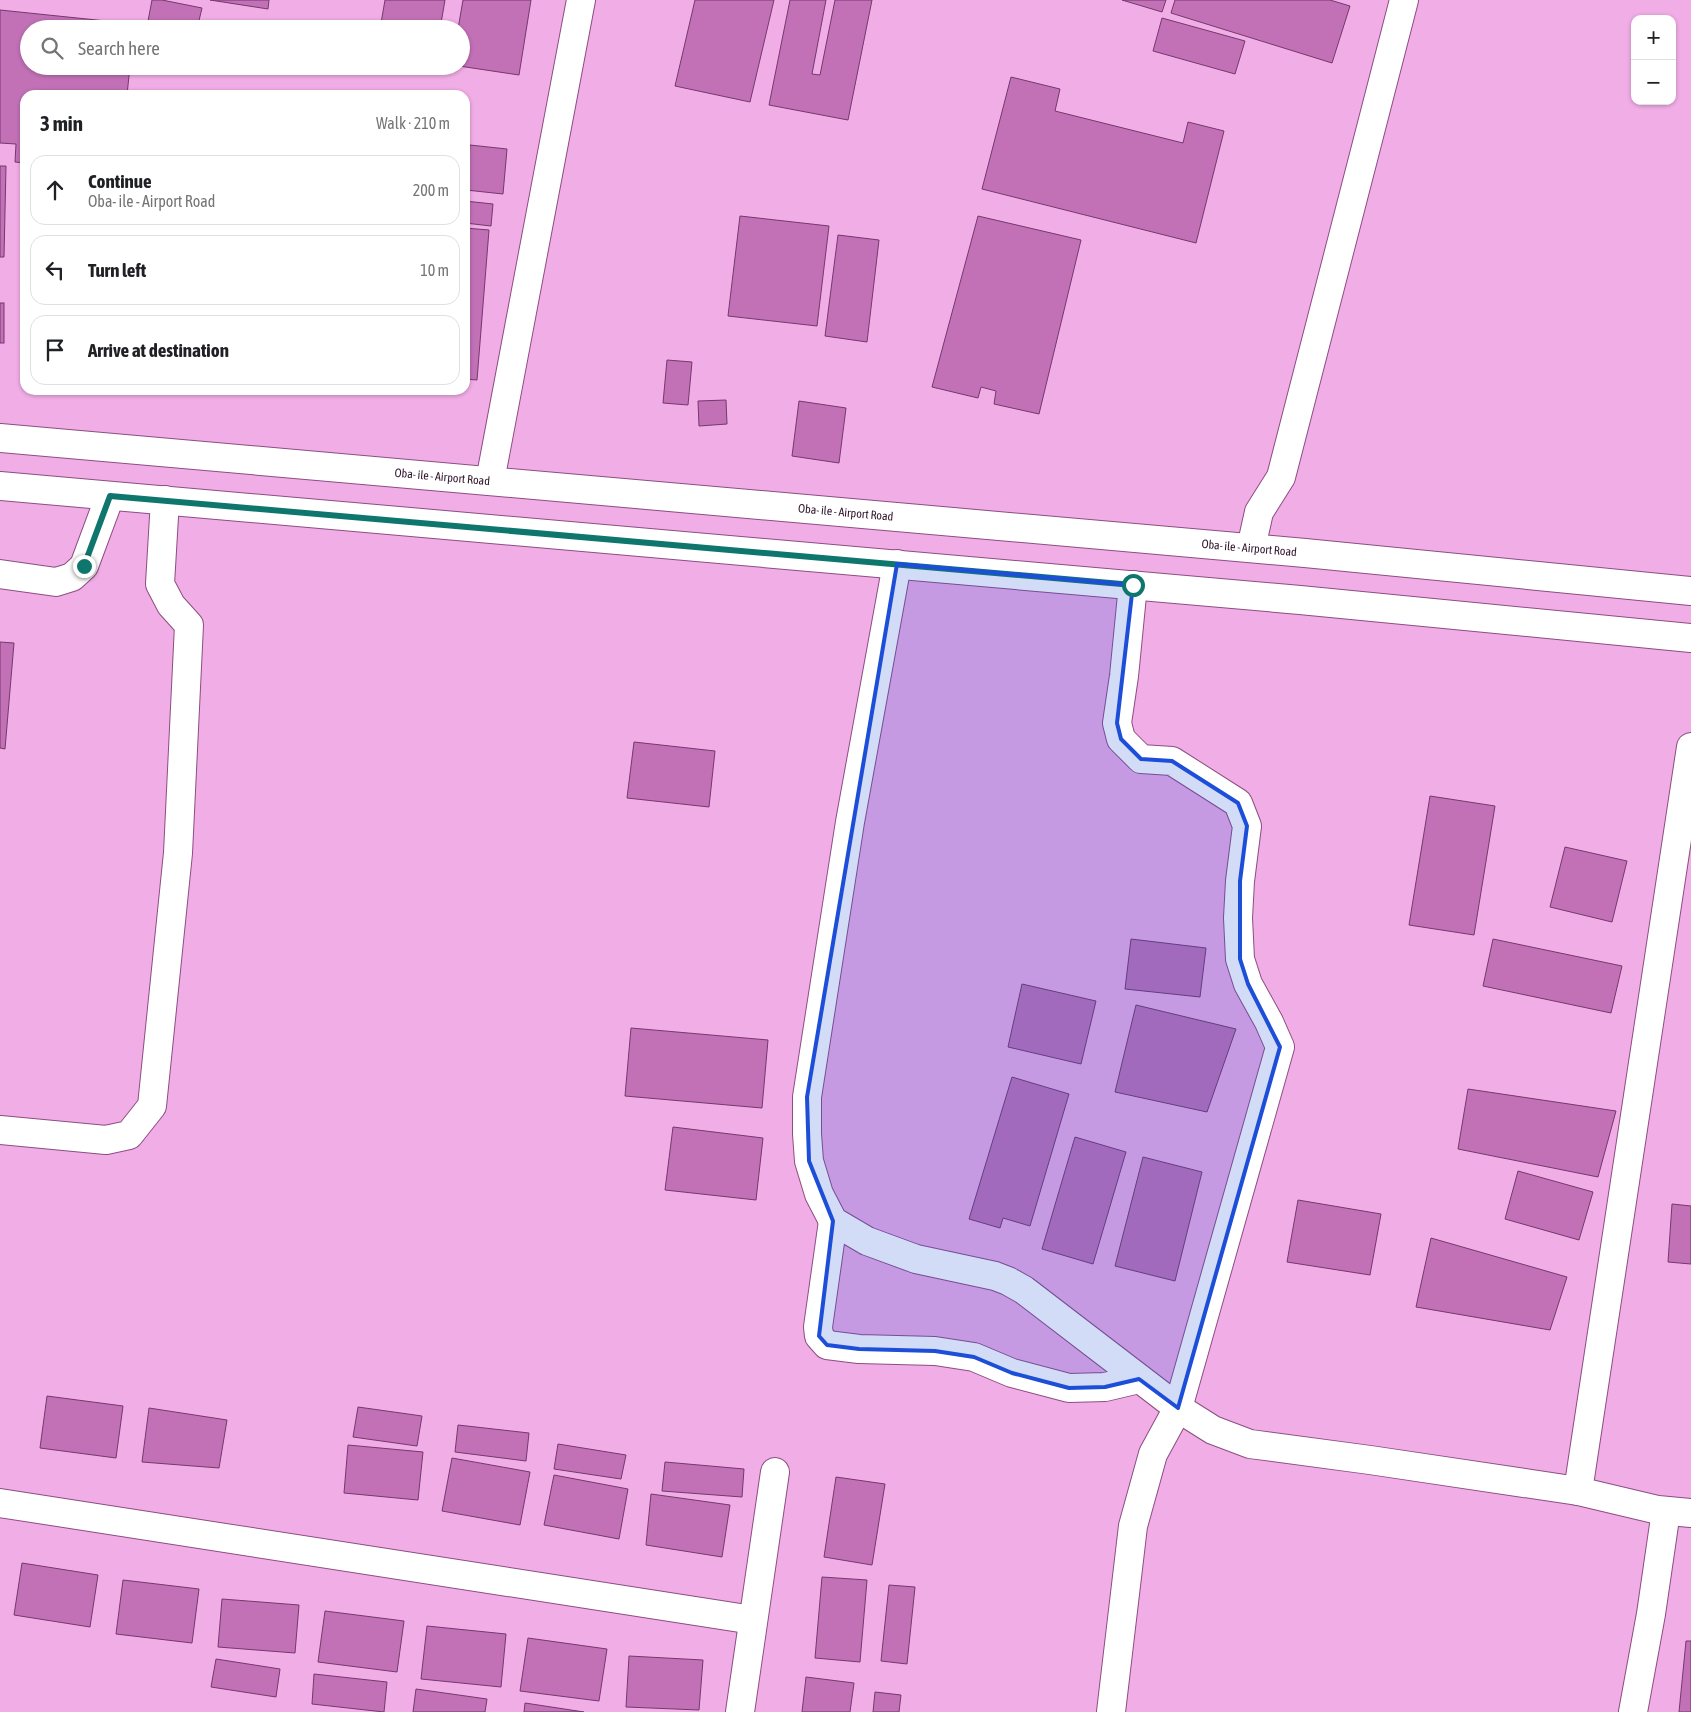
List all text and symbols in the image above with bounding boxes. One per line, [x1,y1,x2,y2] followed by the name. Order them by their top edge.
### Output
[1631,15,1676,105] map controls
[1631,15,1676,60] button: +
[20,20,470,75] search box
[38,34,66,62] icon: search
[78,37,160,59] text: Search here
[1631,60,1676,105] button: −
[40,111,83,135] text: 3 min
[376,114,450,132] text: Walk · 210 m
[88,170,152,192] text: Continue
[41,176,69,204] icon: ahead
[413,181,449,199] text: 200 m
[88,192,215,210] text: Oba- ile - Airport Road
[41,256,69,284] icon: left
[88,259,146,281] text: Turn left
[420,261,449,279] text: 10 m
[41,336,69,364] icon: arrive
[88,339,229,361] text: Arrive at destination
[394,466,491,488] street label: Oba- ile - Airport Road
[797,501,894,524] street label: Oba- ile - Airport Road
[1201,537,1297,559] street label: Oba- ile - Airport Road
[73,555,96,578] route end
[1122,574,1145,597] route start

